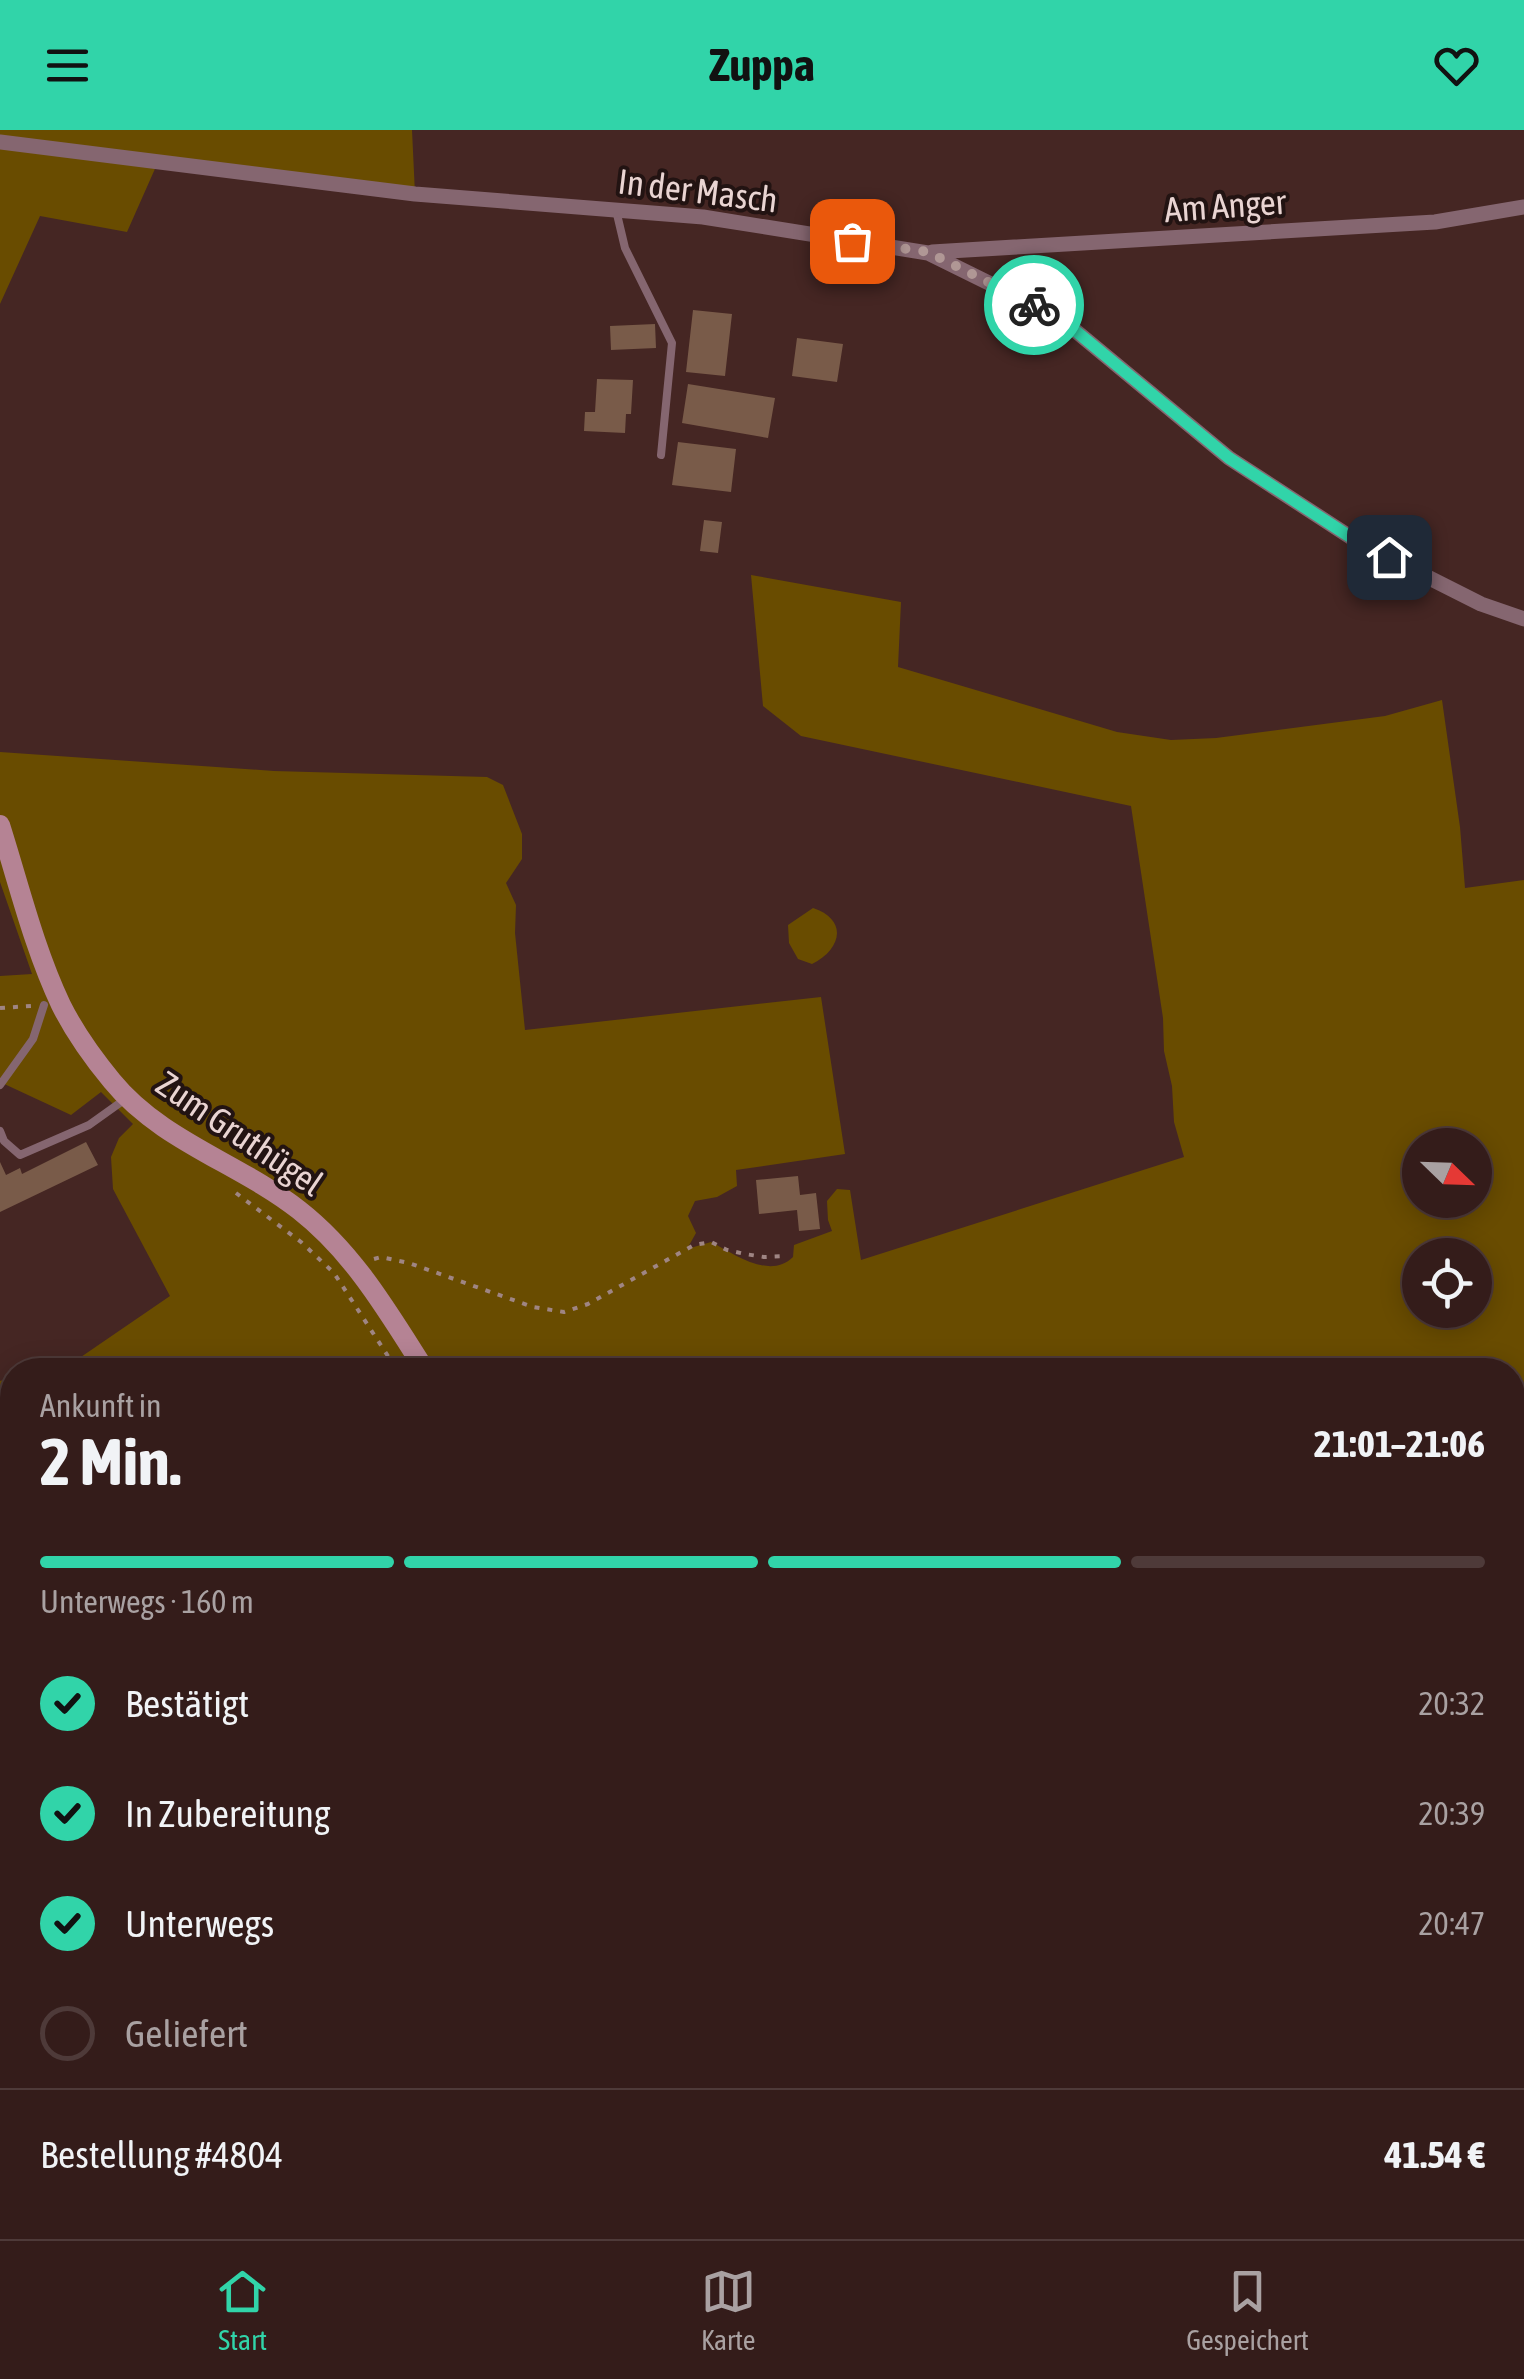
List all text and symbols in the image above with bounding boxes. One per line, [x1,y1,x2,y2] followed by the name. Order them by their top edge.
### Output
[40,38,95,93] icon: menu
[1429,38,1484,93] icon: heart
[709,39,815,91] text: Zuppa
[616,160,780,220] street label: In der Masch
[1163,181,1288,229] street label: Am Anger
[810,199,895,284] pin
[825,214,880,269] icon: bag
[984,255,1084,355] courier
[1007,278,1062,333] icon: bike
[1347,515,1432,600] pin
[1362,530,1417,585] icon: home
[149,1063,331,1203] street label: Zum Gruthügel
[1402,1128,1492,1218] north arrow
[1402,1128,1492,1328] map controls
[1402,1238,1492,1328] button: locate
[40,1387,162,1424] text: Ankunft in
[1314,1422,1485,1465] text: 21:01–21:06
[40,1424,181,1499] text: 2 Min.
[40,1583,254,1620] text: Unterwegs · 160 m
[40,1676,95,1731] icon: check
[125,1682,249,1725] text: Bestätigt
[1419,1685,1485,1722] text: 20:32
[40,1786,95,1841] icon: check
[125,1792,330,1835] text: In Zubereitung
[1419,1795,1485,1832] text: 20:39
[40,1896,95,1951] icon: check
[125,1902,274,1945] text: Unterwegs
[1419,1905,1485,1942] text: 20:47
[125,2012,248,2055] text: Geliefert
[40,2133,283,2176] text: Bestellung #4804
[1384,2133,1485,2176] text: 41.54 €
[215,2264,270,2356] tab: Start
[701,2264,756,2356] tab: Karte
[1186,2264,1309,2356] tab: Gespeichert

